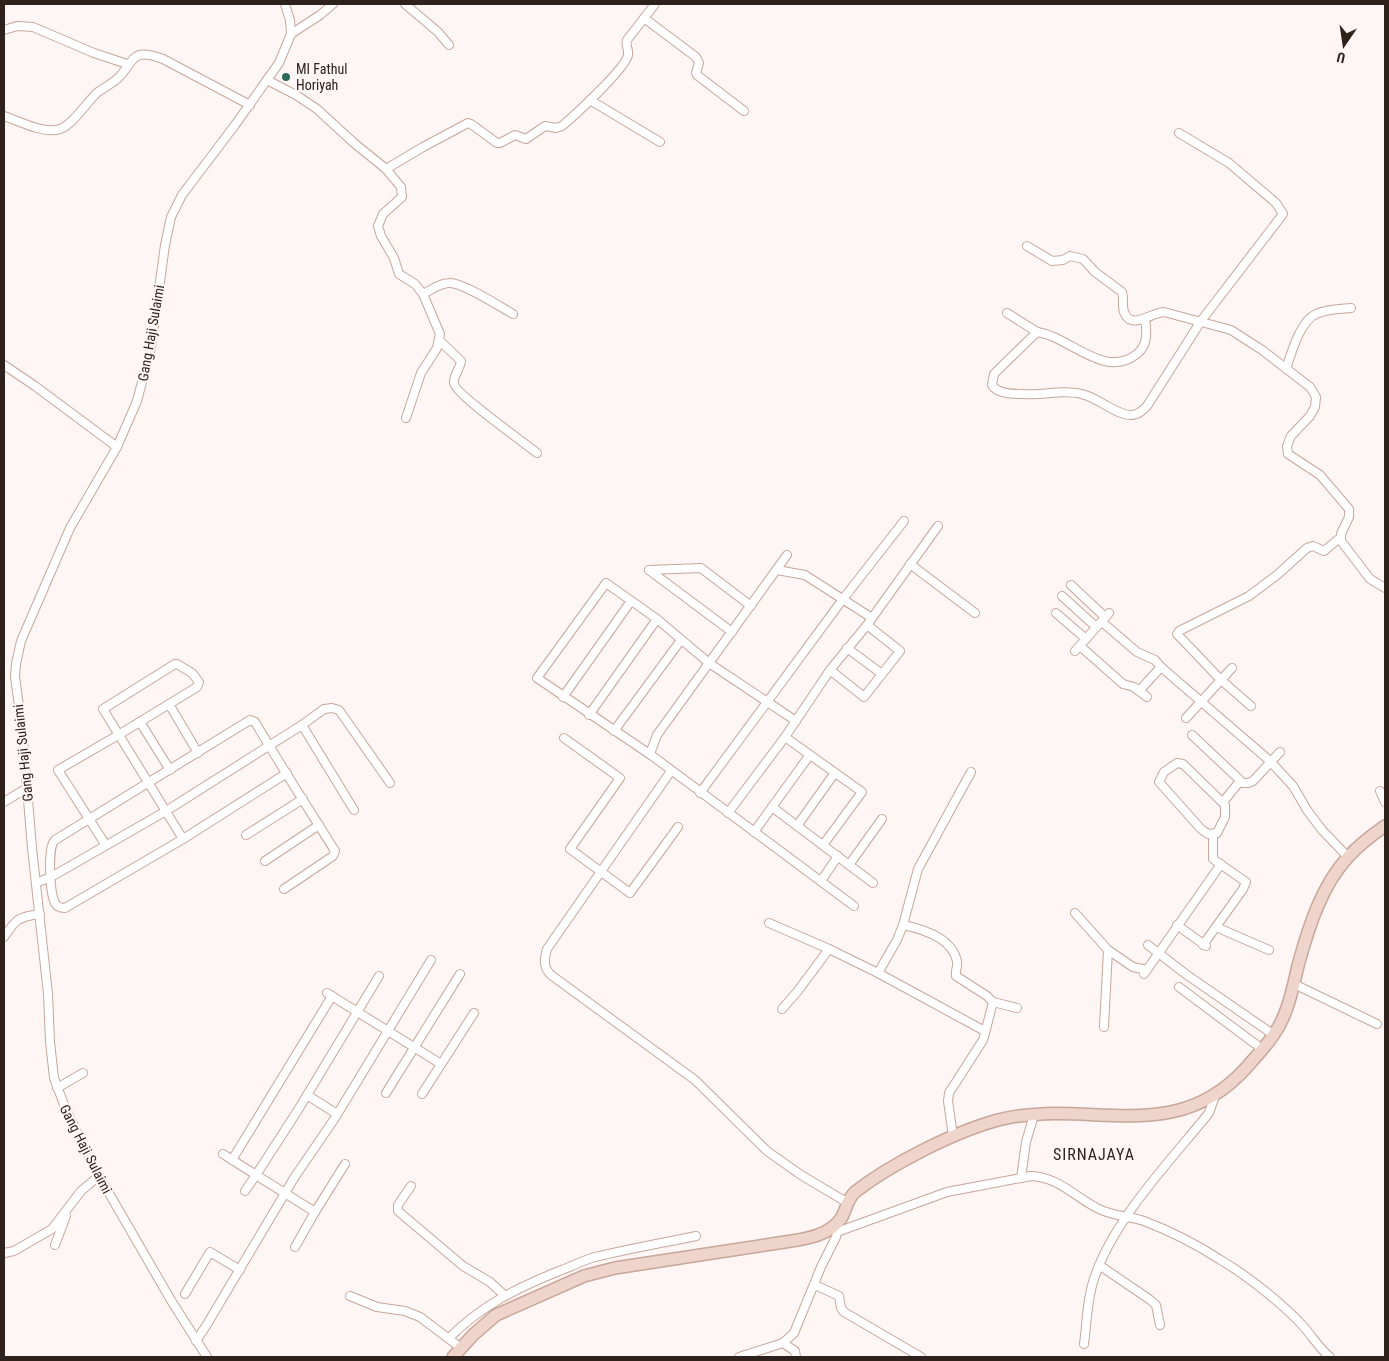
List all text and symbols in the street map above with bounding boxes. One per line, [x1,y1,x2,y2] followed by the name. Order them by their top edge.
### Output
[1319,20,1369,70] north arrow
[1335,49,1347,66] text: U
[296,61,347,93] place label: MI Fathul Horiyah
[280,71,292,83] marker: MI Fathul Horiyah
[135,283,167,383] street label: Gang Haji Sulaimi
[10,704,36,802] street label: Gang Haji Sulaimi
[57,1102,115,1196] street label: Gang Haji Sulaimi
[1053,1145,1135,1164] district label: SIRNAJAYA

